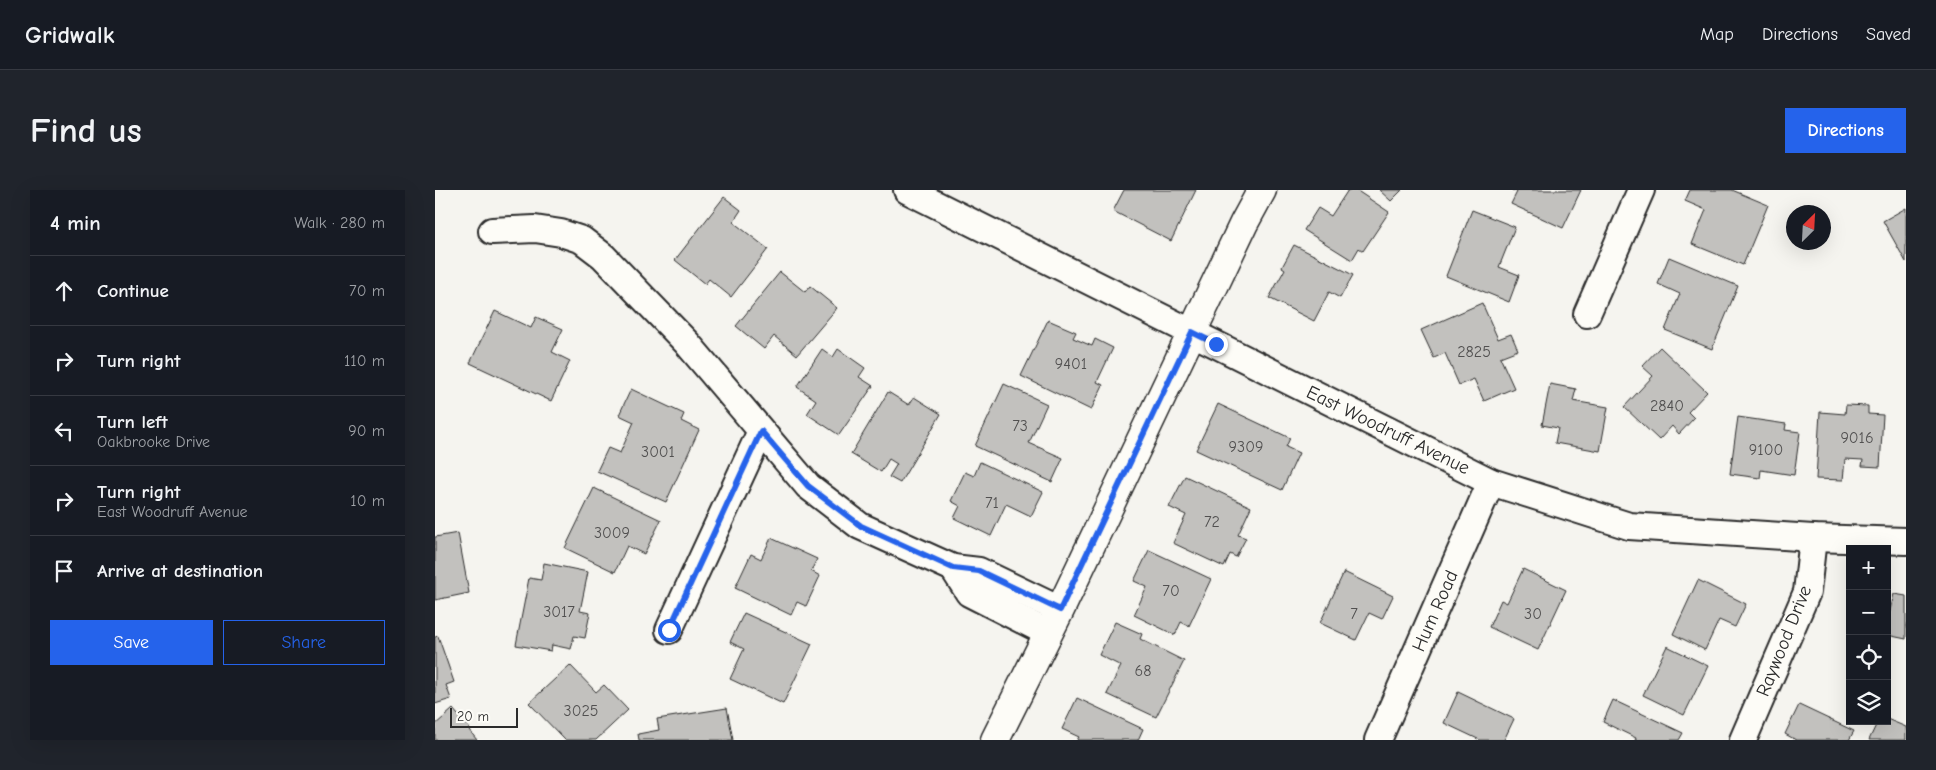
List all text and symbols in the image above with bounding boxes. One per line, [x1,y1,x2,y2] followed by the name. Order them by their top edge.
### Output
[25,21,114,49] text: Gridwalk
[1700,24,1734,45] text: Map
[1762,24,1838,45] text: Directions
[1866,24,1911,45] text: Saved
[1785,108,1906,153] button: Directions
[30,110,142,151] text: Find us
[1786,205,1831,250] north arrow
[50,211,101,235] text: 4 min
[294,214,385,232] text: Walk · 280 m
[50,277,78,305] icon: ahead
[97,280,169,302] text: Continue
[349,282,385,300] text: 70 m
[1205,333,1228,356] route end
[1457,343,1491,361] house number: 2825
[50,347,78,375] icon: right
[97,350,181,372] text: Turn right
[344,352,385,370] text: 110 m
[1055,355,1087,373] house number: 9401
[1303,381,1473,479] street label: East Woodruff Avenue
[1650,397,1684,415] house number: 2840
[97,411,168,433] text: Turn left
[50,417,78,445] icon: left
[1012,417,1028,435] house number: 73
[348,422,385,440] text: 90 m
[1840,429,1874,447] house number: 9016
[97,433,210,451] text: Oakbrooke Drive
[1229,438,1263,456] house number: 9309
[1749,441,1783,459] house number: 9100
[641,443,675,461] house number: 3001
[97,481,181,503] text: Turn right
[50,487,78,515] icon: right
[350,492,385,510] text: 10 m
[985,494,999,512] house number: 71
[97,503,248,521] text: East Woodruff Avenue
[1204,513,1220,531] house number: 72
[594,524,630,542] house number: 3009
[1846,545,1891,725] map controls
[1846,545,1891,590] button: +
[50,557,78,585] icon: arrive
[97,560,263,582] text: Arrive at destination
[1407,567,1463,655] street label: Hum Road
[1162,582,1180,600] house number: 70
[1752,582,1816,700] street label: Raywood Drive
[1846,590,1891,635] button: −
[543,603,575,621] house number: 3017
[1350,605,1358,623] house number: 7
[1524,605,1542,623] house number: 30
[658,619,681,642] route start
[50,620,213,665] button: Save
[223,620,385,665] button: Share
[1846,635,1891,680] button: locate
[1135,662,1151,680] house number: 68
[1846,680,1891,725] button: layers
[564,702,598,720] house number: 3025
[450,705,517,728] scale bar
[457,708,489,725] text: 20 m

